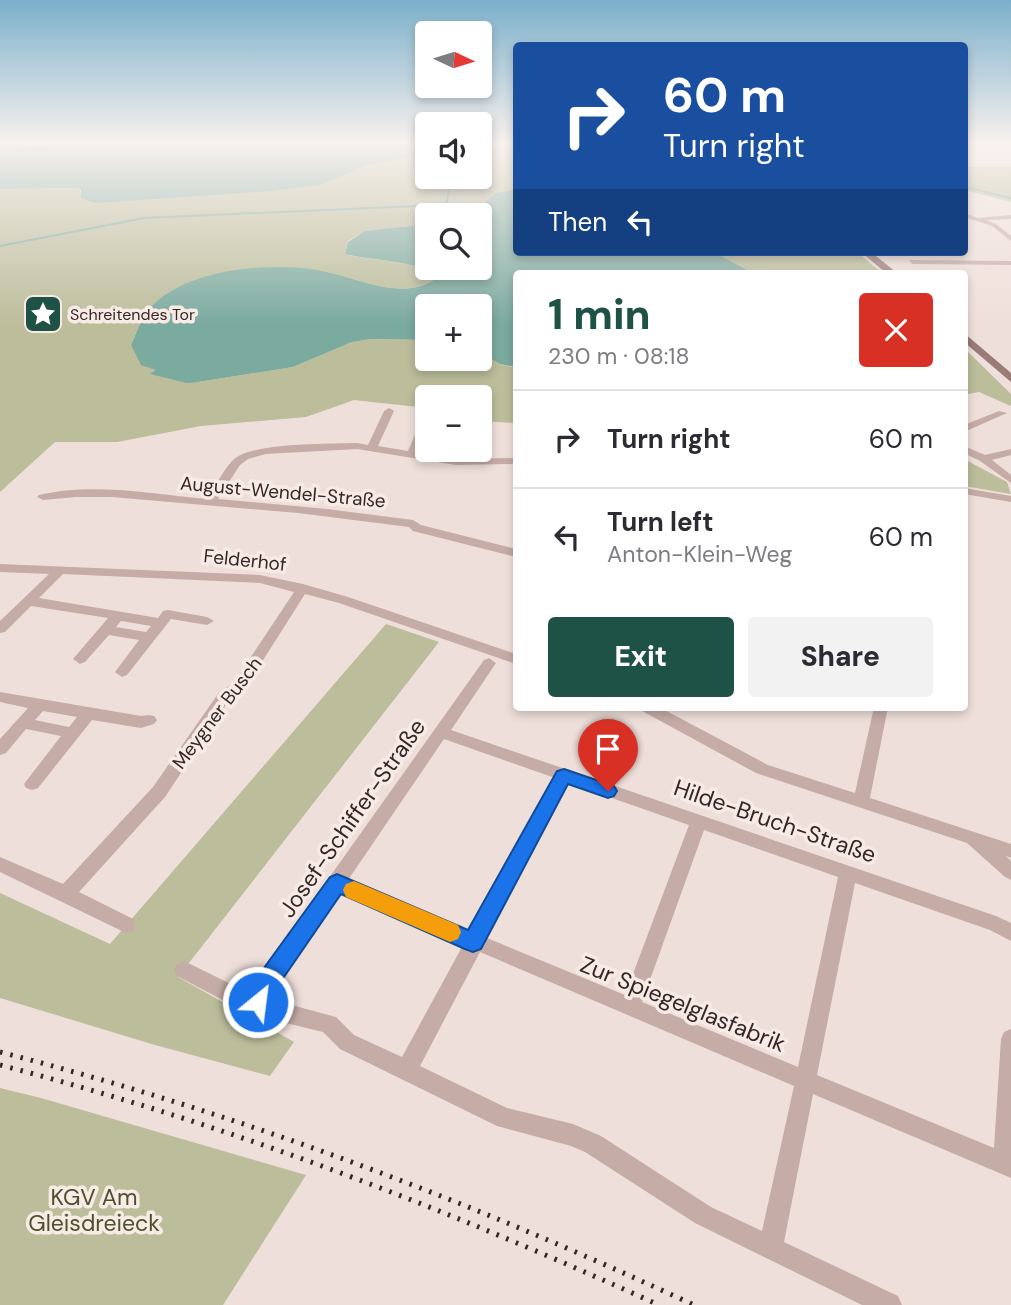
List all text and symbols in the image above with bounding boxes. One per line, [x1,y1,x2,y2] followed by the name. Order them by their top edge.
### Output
[415,21,492,98] north arrow
[415,21,492,462] map controls
[663,63,786,127] text: 60 m
[548,70,639,161] icon: right
[415,112,492,189] button: sound
[663,125,805,167] text: Turn right
[415,203,492,280] button: search
[621,203,659,241] icon: left
[548,205,607,239] text: Then
[548,287,651,342] text: 1 min
[22,293,64,335] place icon: Schreitendes Tor
[859,293,933,367] button: close
[415,294,492,371] button: +
[70,304,195,325] place label: Schreitendes Tor
[548,341,690,371] text: 230 m · 08:18
[415,385,492,462] button: −
[548,420,586,458] icon: right
[607,422,731,456] text: Turn right
[869,422,933,456] text: 60 m
[179,471,387,513] street label: August-Wendel-Straße
[607,505,714,539] text: Turn left
[548,518,586,556] icon: left
[869,520,933,554] text: 60 m
[607,539,792,569] text: Anton-Klein-Weg
[202,543,288,577] street label: Felderhof
[548,617,734,697] button: Exit
[748,617,933,697] button: Share
[167,652,267,774] street label: Meygner Busch
[272,713,432,923] street label: Josef-Schiffer-Straße
[578,719,638,791] pin
[589,730,627,768] icon: arrive
[670,772,880,870] street label: Hilde-Bruch-Straße
[576,949,791,1059] street label: Zur Spiegelglasfabrik
[221,965,295,1039] position arrow
[28,1182,160,1238] park label: KGV Am Gleisdreieck

